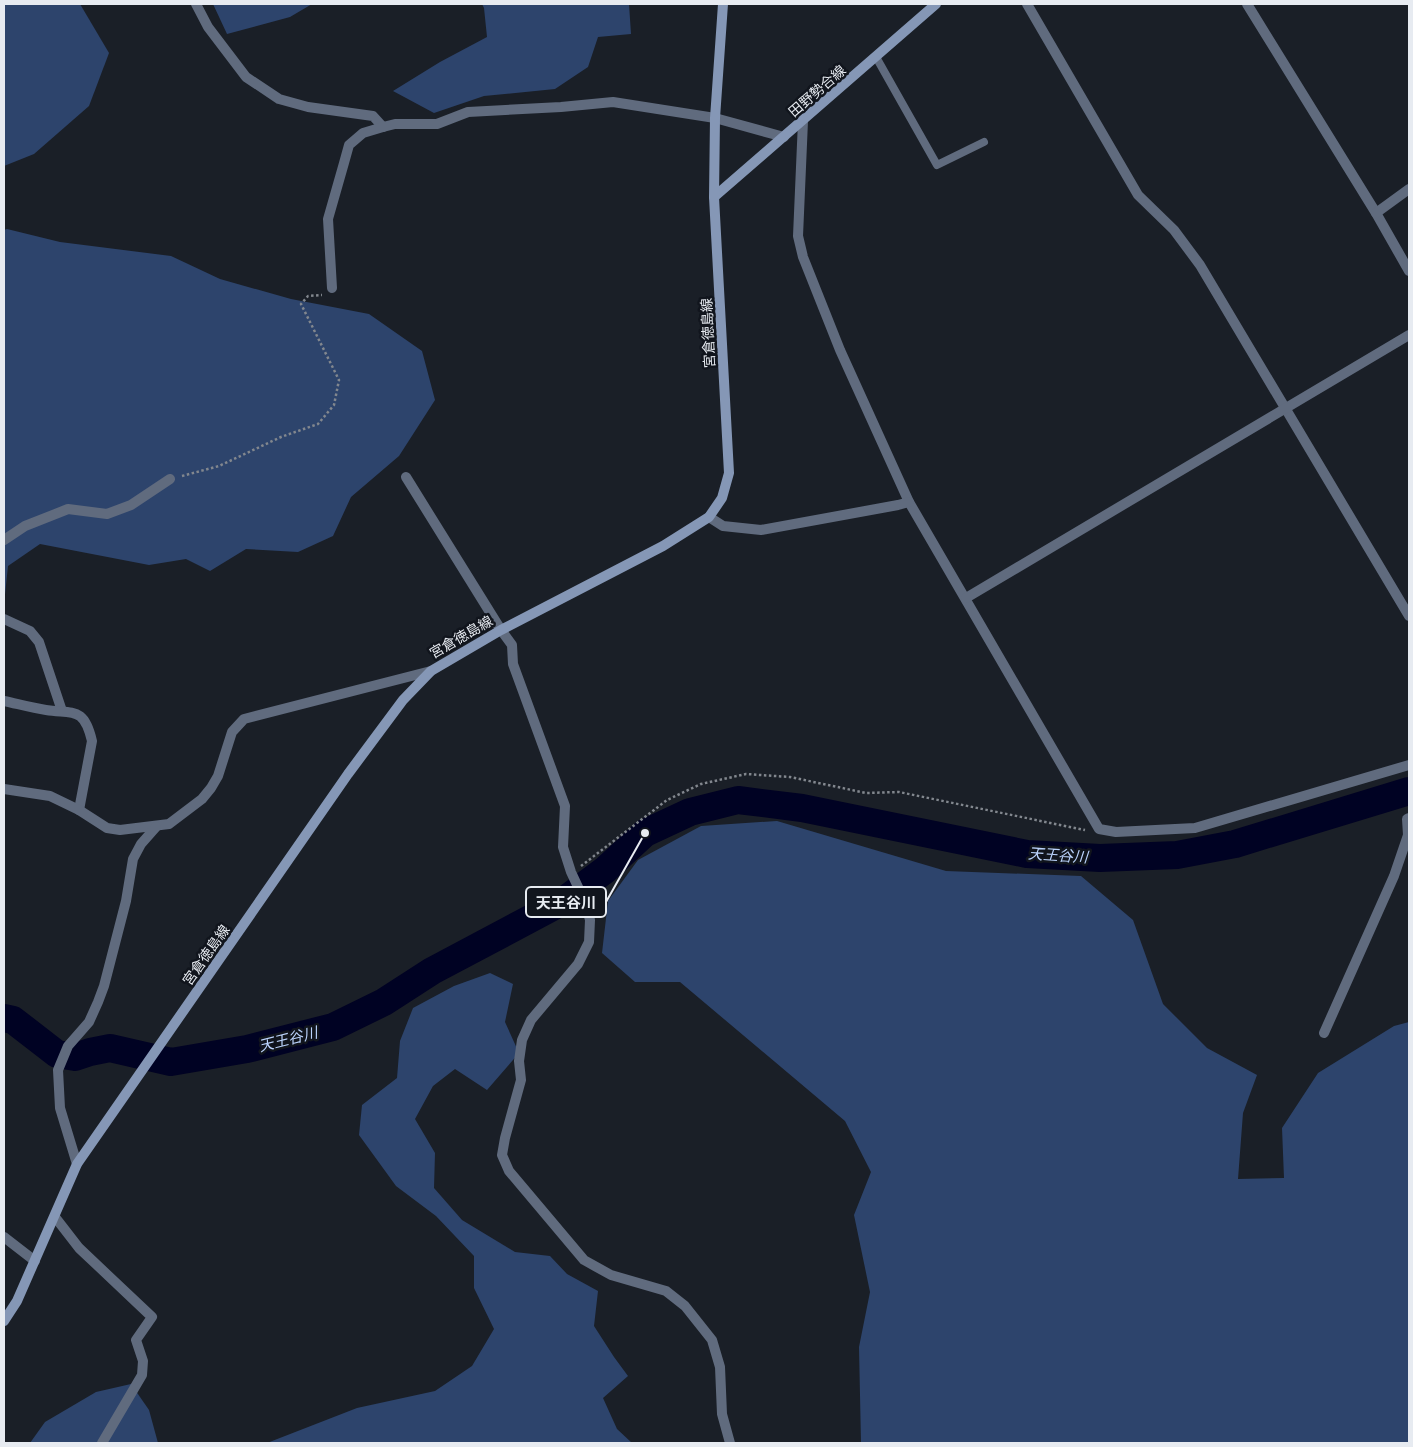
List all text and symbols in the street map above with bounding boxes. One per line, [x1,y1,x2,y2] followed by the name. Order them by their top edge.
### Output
[784,60,850,122] street label: 田野勢合線
[696,298,720,368] street label: 宮倉徳島線
[426,611,496,663] street label: 宮倉徳島線
[1027,842,1091,868] water label: 天王谷川
[526,887,606,917] callout: 天王谷川
[536,892,596,913] text: 天王谷川
[178,921,234,989] street label: 宮倉徳島線
[256,1021,322,1056] water label: 天王谷川

